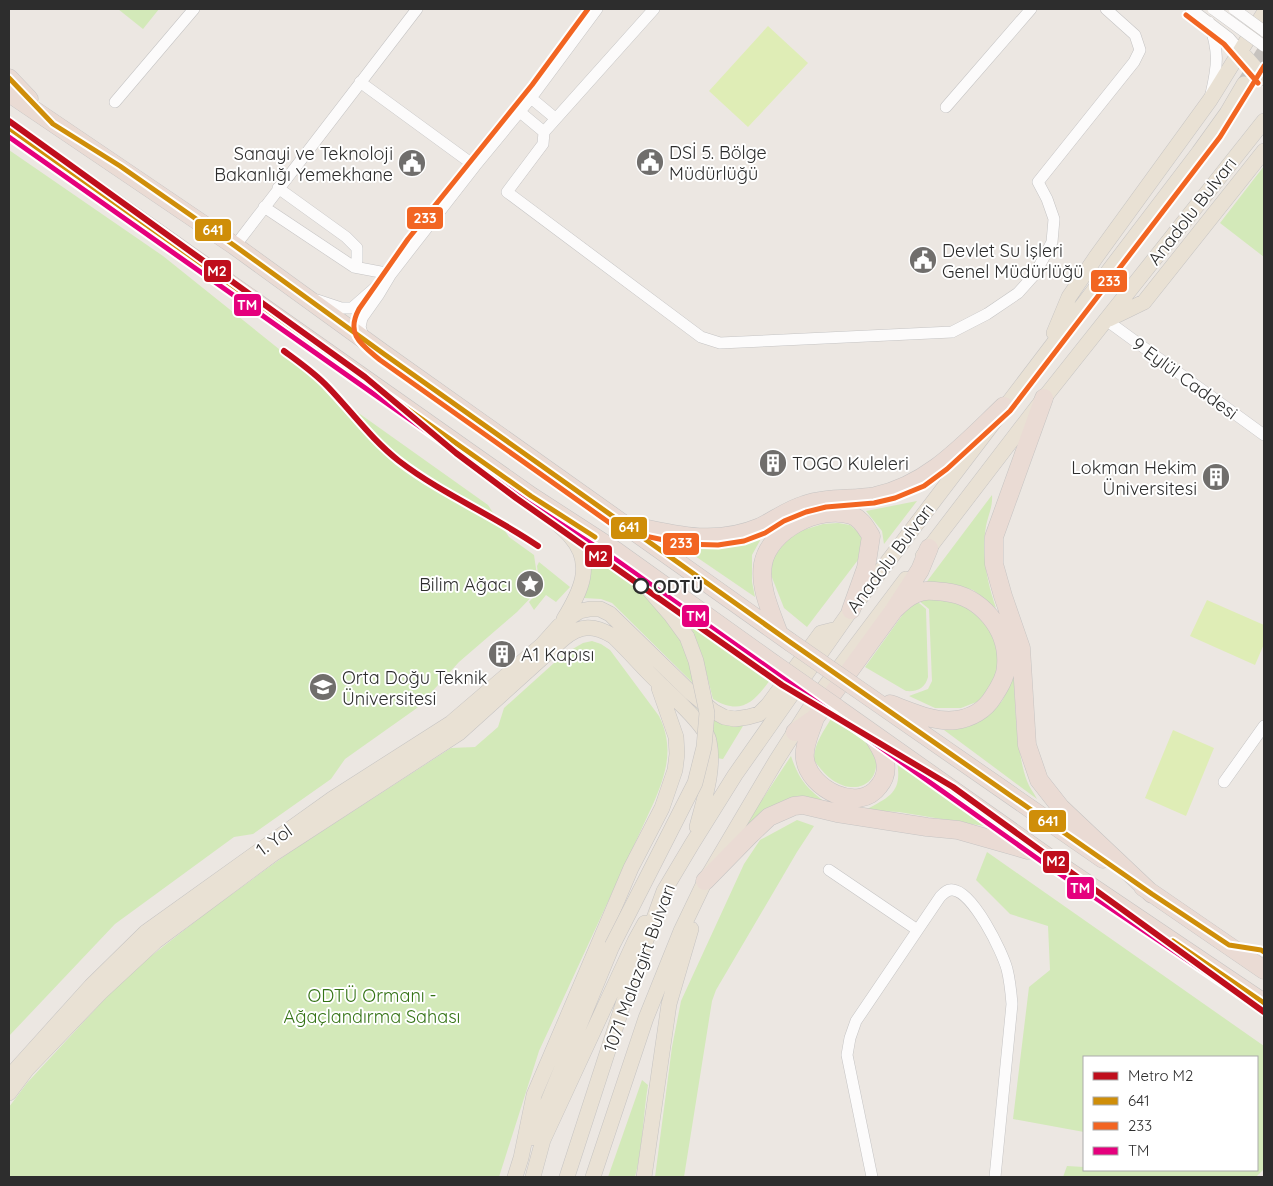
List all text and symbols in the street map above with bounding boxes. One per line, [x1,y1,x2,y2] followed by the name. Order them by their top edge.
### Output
[669,141,767,185] place label: DSİ 5. Bölge Müdürlüğü
[214,142,393,186] place label: Sanayi ve Teknoloji Bakanlığı Yemekhane
[635,147,665,177] public building icon: DSİ 5. Bölge Müdürlüğü
[397,148,427,178] public building icon: Sanayi ve Teknoloji Bakanlığı Yemekhane
[1143,152,1241,270] street label: Anadolu Bulvarı
[406,206,444,230] line badge: 233
[413,209,437,227] text: 233
[194,218,232,242] line badge: 641
[203,221,224,239] text: 641
[942,239,1084,283] place label: Devlet Su İşleri Genel Müdürlüğü
[908,245,938,275] public building icon: Devlet Su İşleri Genel Müdürlüğü
[203,259,232,283] line badge: M2
[207,262,227,280] text: M2
[1090,269,1128,293] line badge: 233
[1097,272,1121,290] text: 233
[233,293,262,317] line badge: TM
[237,296,257,314] text: TM
[1127,332,1243,424] street label: 9 Eylül Caddesi
[758,448,788,478] building icon: TOGO Kuleleri
[792,452,909,475] place label: TOGO Kuleleri
[1071,456,1197,500] place label: Lokman Hekim Üniversitesi
[1201,462,1231,492] building icon: Lokman Hekim Üniversitesi
[841,499,939,617] street label: Anadolu Bulvarı
[610,516,648,540] line badge: 641
[619,518,640,536] text: 641
[662,532,700,556] line badge: 233
[669,534,693,552] text: 233
[584,544,613,568] line badge: M2
[588,547,608,565] text: M2
[515,569,545,599] place icon: Bilim Ağacı
[419,573,511,596] place label: Bilim Ağacı
[653,575,703,598] place label: ODTÜ
[633,578,649,594] marker: ODTÜ
[681,604,710,628] line badge: TM
[686,607,706,625] text: TM
[487,639,517,669] building icon: A1 Kapısı
[521,643,594,666] place label: A1 Kapısı
[342,666,487,710] place label: Orta Doğu Teknik Üniversitesi
[308,672,338,702] school or university icon: Orta Doğu Teknik Üniversitesi
[1028,809,1067,833] line badge: 641
[1038,812,1059,830] text: 641
[251,819,297,861] street label: 1. Yol
[1042,850,1070,874] line badge: M2
[1046,852,1066,870] text: M2
[1066,876,1095,900] line badge: TM
[1070,879,1090,897] text: TM
[598,881,680,1055] street label: 1071 Malazgirt Bulvarı
[284,984,460,1028] park label: ODTÜ Ormanı - Ağaçlandırma Sahası
[1083,1056,1258,1171] legend
[1128,1066,1193,1085] text: Metro M2
[1128,1091,1150,1110] text: 641
[1128,1116,1152,1135] text: 233
[1128,1141,1149,1160] text: TM

